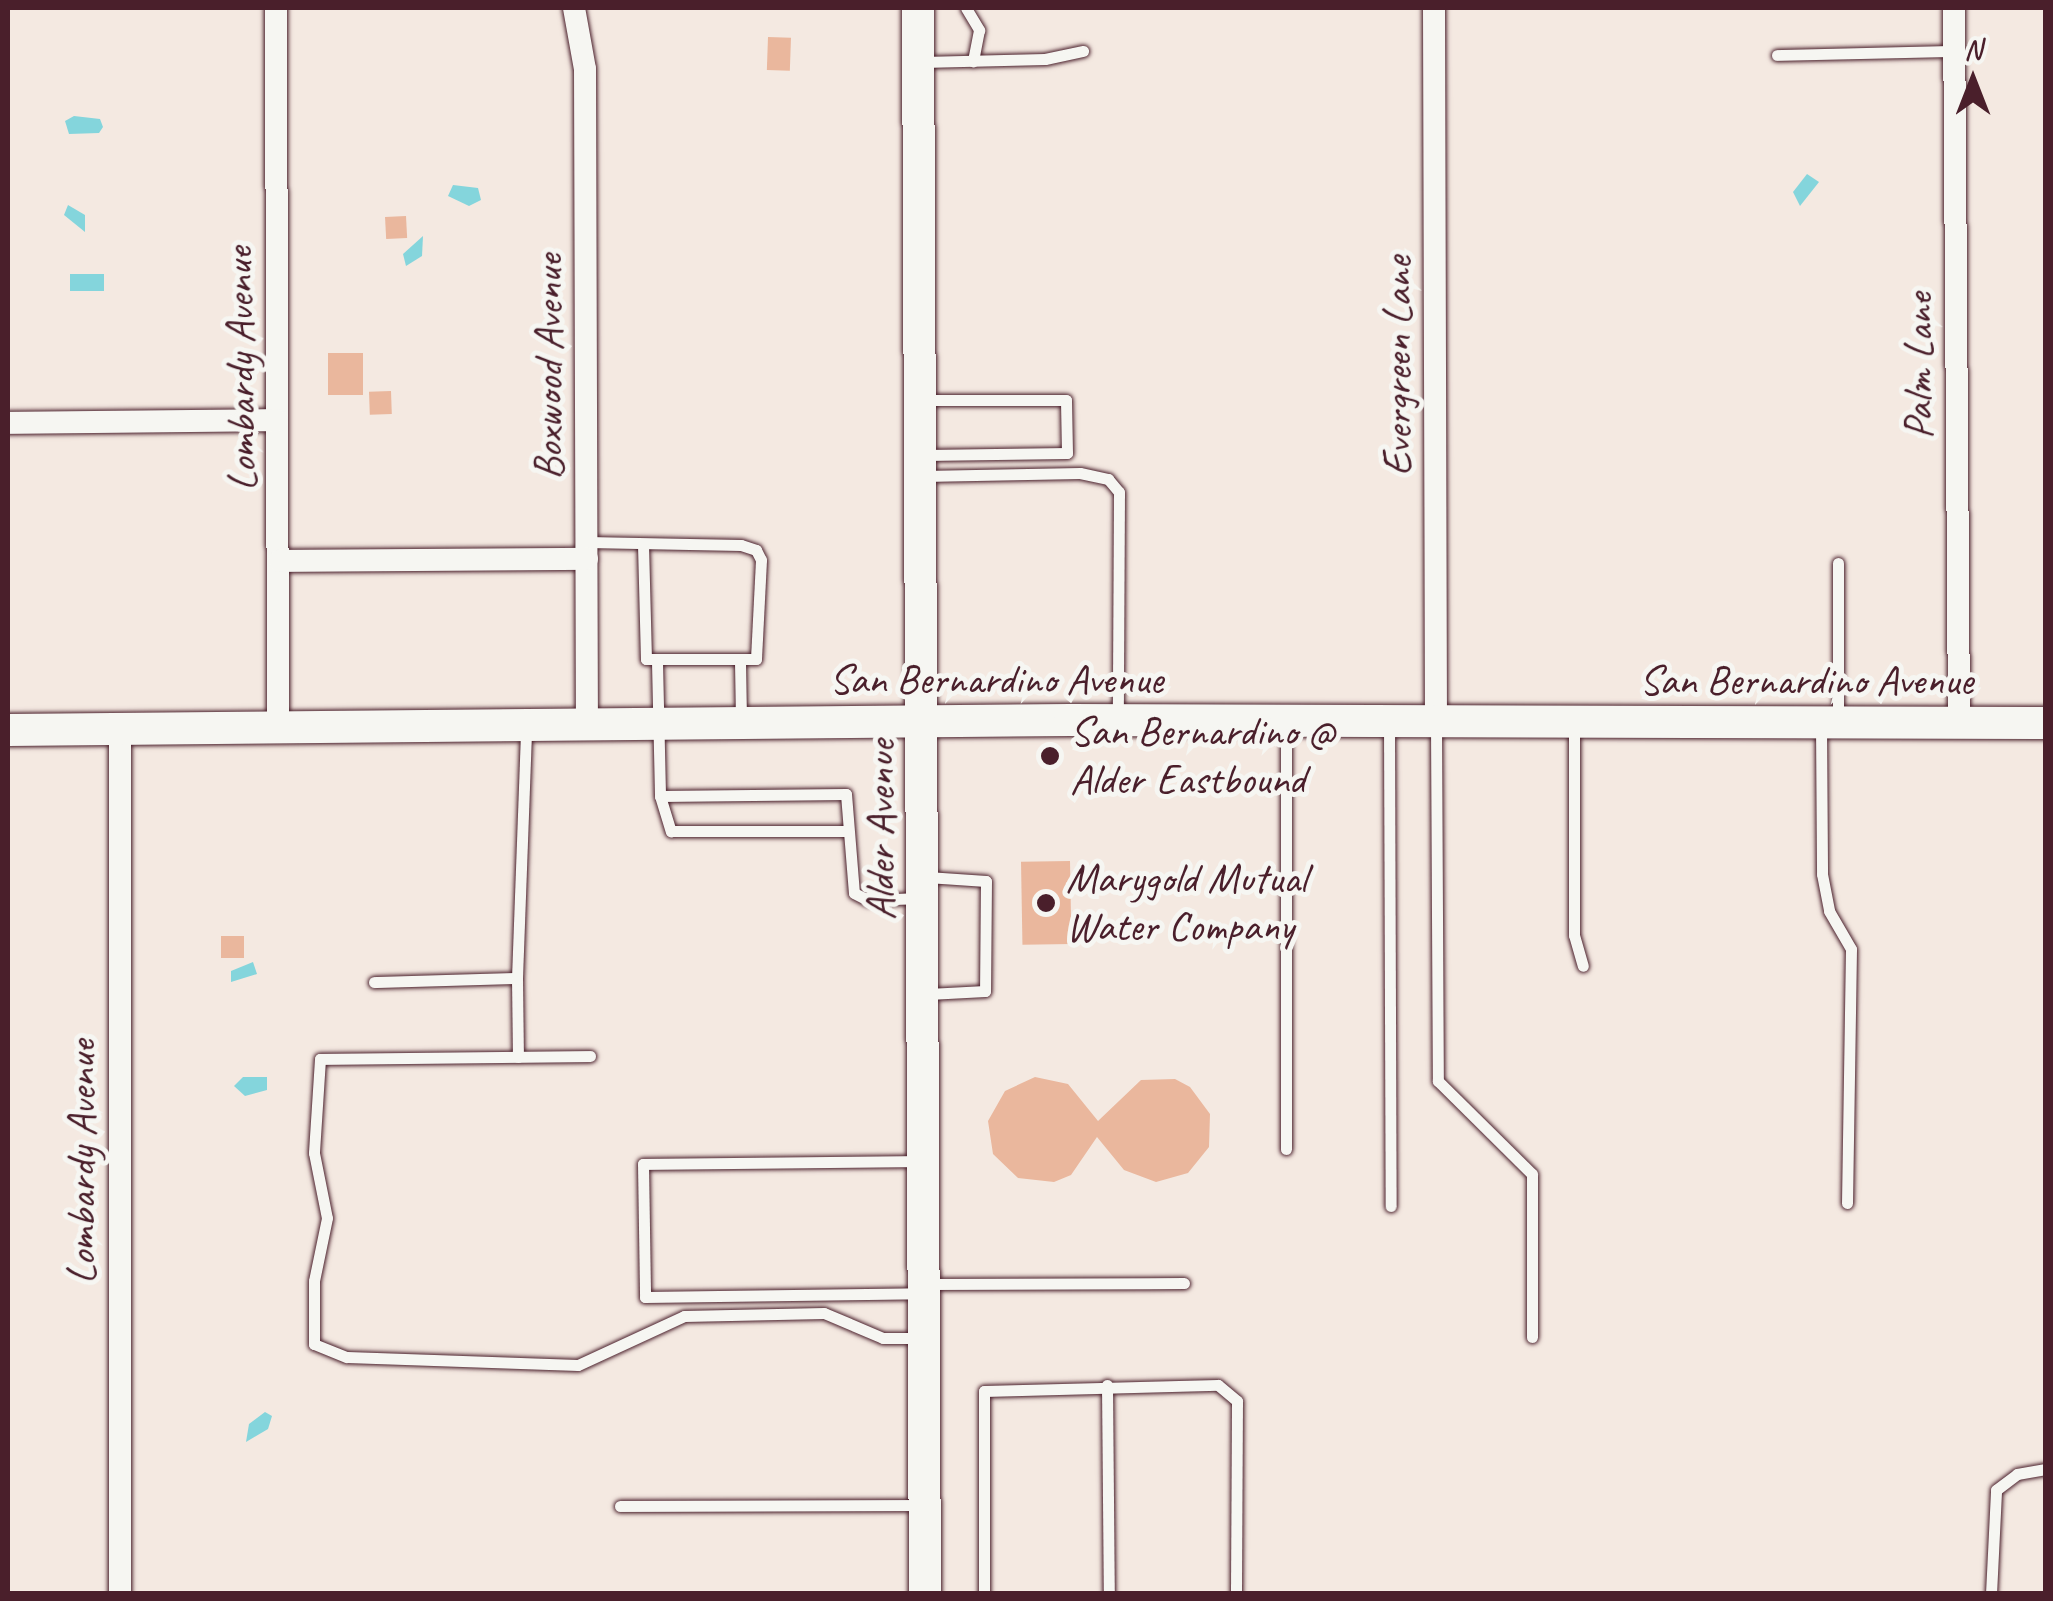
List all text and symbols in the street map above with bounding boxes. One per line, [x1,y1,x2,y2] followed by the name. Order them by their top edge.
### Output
[1923,30,2023,130] north arrow
[1964,32,1982,67] text: N
[214,247,268,491] street label: Lombardy Avenue
[524,254,574,480] street label: Boxwood Avenue
[1373,256,1423,476] street label: Evergreen Lane
[1894,292,1944,440] street label: Palm Lane
[829,655,1163,705] street label: San Bernardino Avenue
[1639,656,1973,706] street label: San Bernardino Avenue
[1070,707,1334,806] place label: San Bernardino @ Alder Eastbound
[856,740,906,920] street label: Alder Avenue
[1039,745,1061,767] marker: San Bernardino @ Alder Eastbound
[1066,854,1307,952] place label: Marygold Mutual Water Company
[1035,892,1057,914] marker: Marygold Mutual Water Company
[57,1040,107,1284] street label: Lombardy Avenue

